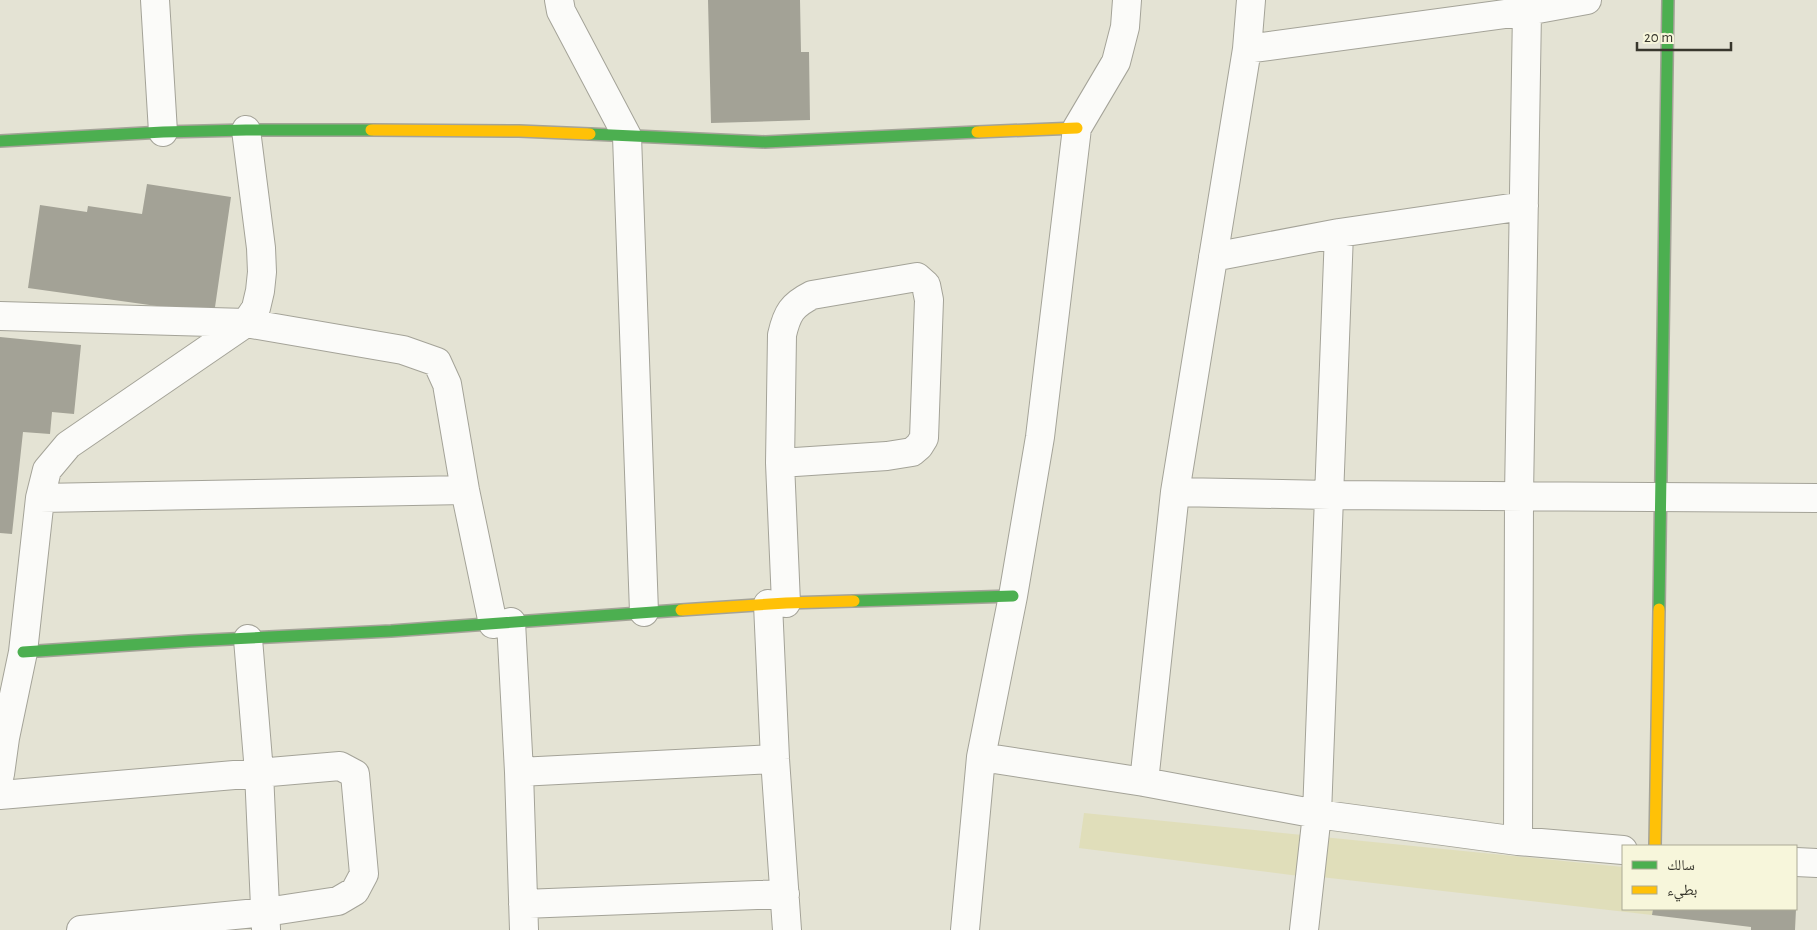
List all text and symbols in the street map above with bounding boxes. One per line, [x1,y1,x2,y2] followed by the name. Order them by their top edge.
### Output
[1637,20,1731,52] scale bar
[1644,30,1673,45] text: 20 m
[1622,845,1797,910] legend
[1667,858,1695,873] text: سالك
[1667,883,1697,902] text: بطيء

